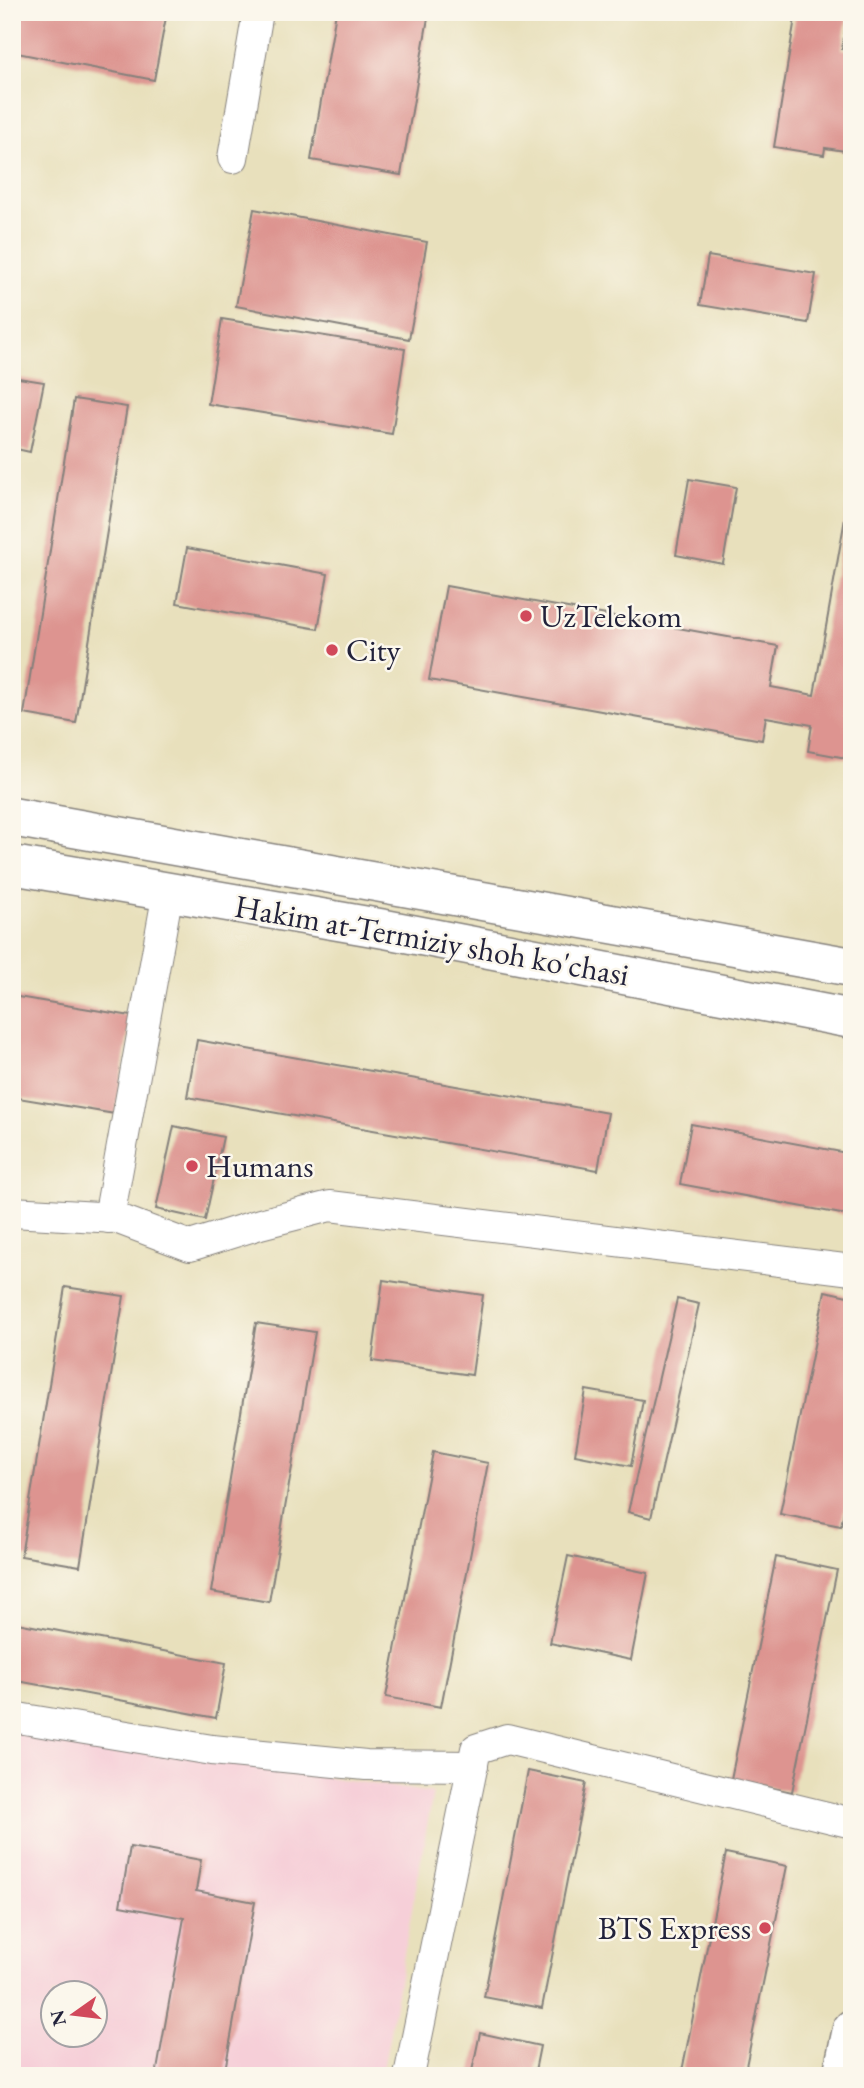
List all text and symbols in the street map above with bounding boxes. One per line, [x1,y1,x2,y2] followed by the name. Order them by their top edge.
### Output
[540,595,682,637] place label: UzTelekom
[518,608,534,624] marker: UzTelekom
[346,629,402,671] place label: City
[324,642,340,658] marker: City
[232,885,633,995] street label: Hakim at-Termiziy shoh ko'chasi
[206,1145,314,1187] place label: Humans
[184,1158,200,1174] marker: Humans
[598,1907,751,1949] place label: BTS Express
[757,1920,773,1936] marker: BTS Express
[38,1980,108,2050] north arrow
[44,2007,72,2028] text: N

